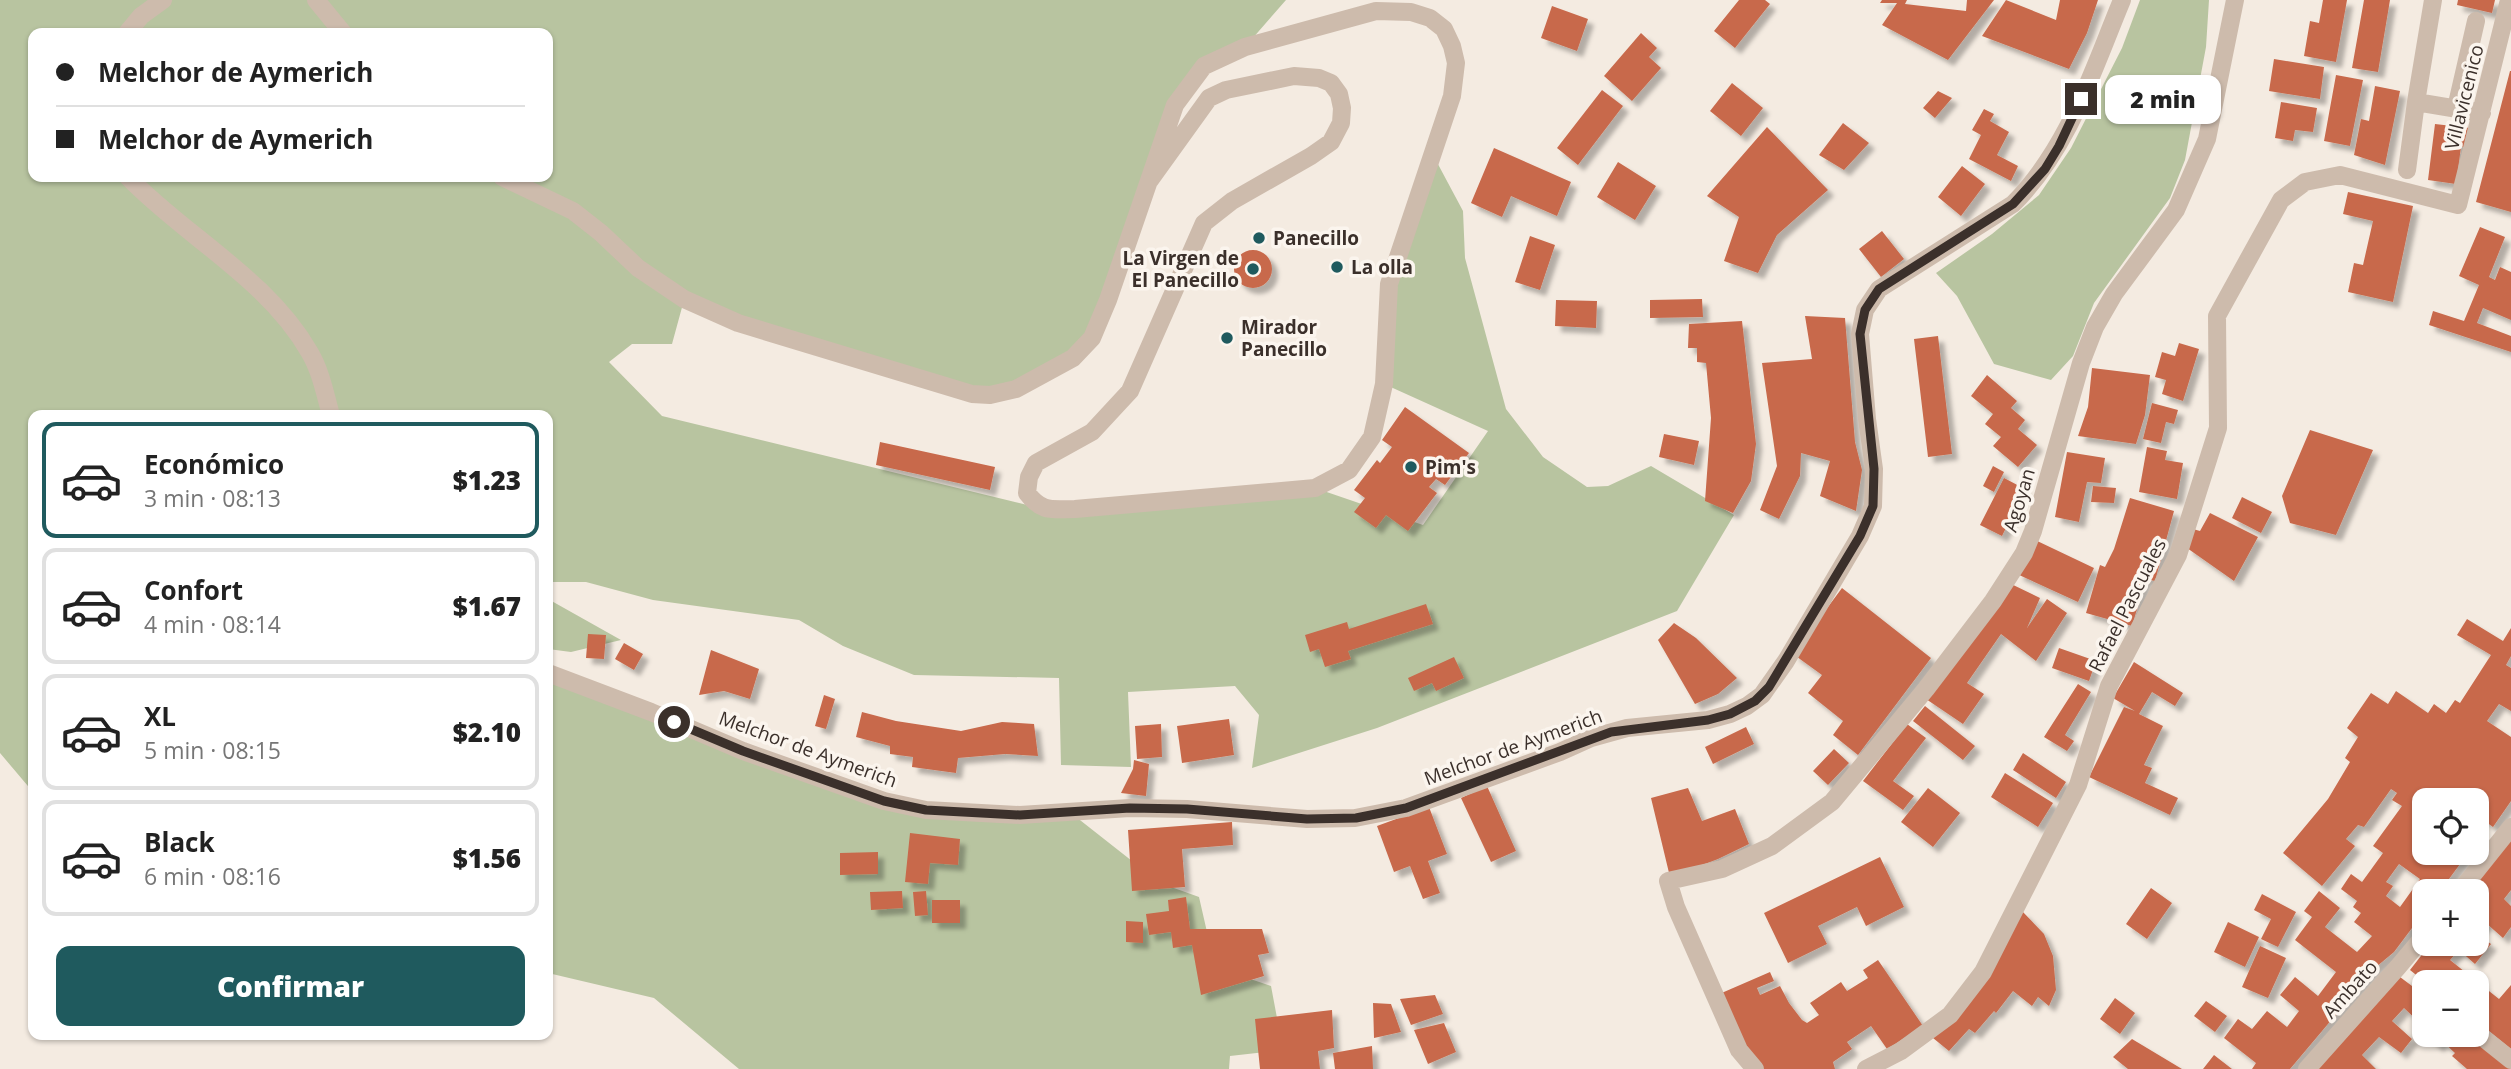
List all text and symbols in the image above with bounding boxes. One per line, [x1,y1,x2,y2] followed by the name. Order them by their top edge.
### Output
[2438,42,2490,152] street label: Villavicenico
[98,54,373,90] text: Melchor de Aymerich
[2106,74,2221,124] callout: 2 min
[2065,83,2097,115] route end
[2130,83,2196,115] text: 2 min
[98,121,373,157] text: Melchor de Aymerich
[1273,225,1359,251] place label: Panecillo
[1251,230,1267,246] marker: Panecillo
[1122,245,1239,293] place label: La Virgen de El Panecillo
[1351,254,1413,280] place label: La olla
[1329,259,1345,275] marker: La olla
[1245,261,1261,277] marker: La Virgen de El Panecillo
[1241,314,1327,362] place label: Mirador Panecillo
[1219,330,1235,346] marker: Mirador Panecillo
[144,446,284,482] text: Económico
[60,449,123,512] icon: car
[1425,454,1476,480] place label: Pim's
[1403,459,1419,475] marker: Pim's
[453,462,521,498] text: $1.23
[1997,465,2041,535] street label: Agoyan
[144,482,281,514] text: 3 min · 08:13
[2082,534,2172,676] street label: Rafael Pascuales
[144,572,243,608] text: Confort
[60,575,123,638] icon: car
[453,588,521,624] text: $1.67
[144,608,281,640] text: 4 min · 08:14
[144,698,176,734] text: XL
[60,701,123,764] icon: car
[1420,703,1606,791] street label: Melchor de Aymerich
[715,705,901,793] street label: Melchor de Aymerich
[658,706,690,738] route start
[453,714,521,750] text: $2.10
[144,734,281,766] text: 5 min · 08:15
[2412,788,2489,1047] map controls
[2412,788,2489,865] button: locate
[144,824,215,860] text: Black
[60,827,123,890] icon: car
[453,840,521,876] text: $1.56
[144,860,281,892] text: 6 min · 08:16
[2412,879,2489,956] button: +
[56,946,525,1026] button: Confirmar
[2317,954,2383,1024] street label: Ambato
[2412,970,2489,1047] button: −

